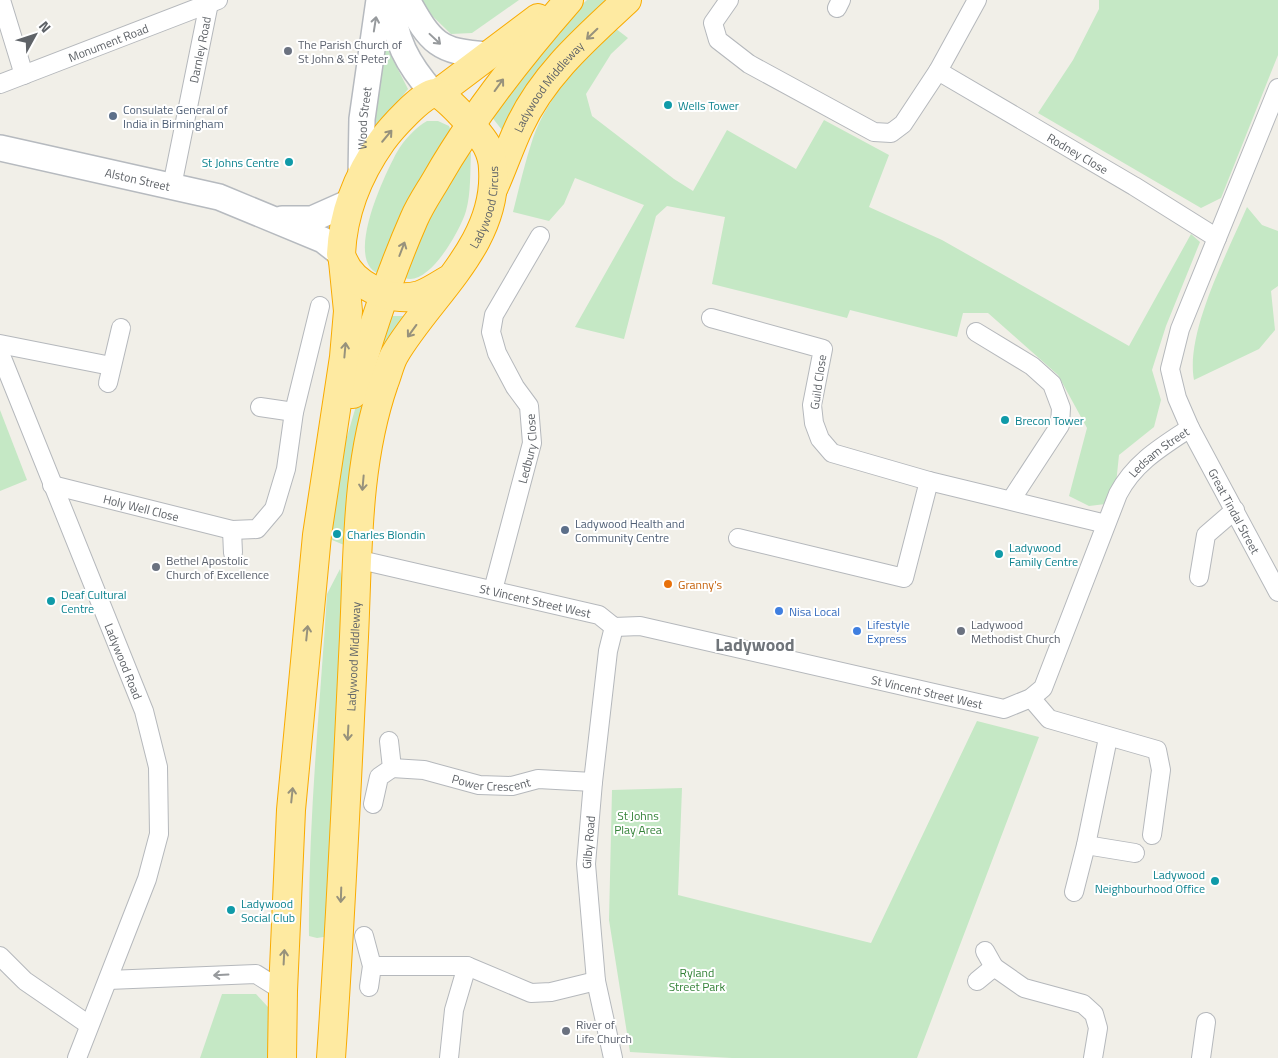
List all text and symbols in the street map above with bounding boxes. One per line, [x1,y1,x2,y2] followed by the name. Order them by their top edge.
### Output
[10,10,60,60] north arrow
[184,15,216,85] street label: Darnley Road
[34,16,57,37] text: N
[370,17,380,33] one-way arrow
[65,18,151,66] street label: Monument Road
[585,28,598,40] one-way arrow
[429,33,441,45] one-way arrow
[298,35,402,68] place label: The Parish Church of St John & St Peter
[508,36,588,135] street label: Ladywood Middleway
[282,45,294,57] marker: The Parish Church of St John & St Peter
[494,78,504,92] one-way arrow
[352,85,376,150] street label: Wood Street
[678,96,739,115] place label: Wells Tower
[662,99,674,111] marker: Wells Tower
[123,100,228,133] place label: Consulate General of India in Birmingham
[107,110,119,122] marker: Consulate General of India in Birmingham
[1044,128,1112,179] street label: Rodney Close
[381,130,392,143] one-way arrow
[202,153,279,172] place label: St Johns Centre
[283,156,295,168] marker: St Johns Centre
[103,162,173,195] street label: Alston Street
[464,165,503,252] street label: Ladywood Circus
[398,242,407,257] one-way arrow
[407,324,417,338] one-way arrow
[340,343,349,359] one-way arrow
[805,353,831,411] street label: Guild Close
[1015,411,1084,430] place label: Brecon Tower
[512,413,542,485] street label: Ledbury Close
[999,414,1011,426] marker: Brecon Tower
[1123,421,1193,481] street label: Ledsam Street
[1204,465,1266,558] street label: Great Tindal Street
[358,475,367,491] one-way arrow
[101,489,181,526] street label: Holy Well Close
[575,514,685,547] place label: Ladywood Health and Community Centre
[559,524,571,536] marker: Ladywood Health and Community Centre
[347,525,426,544] place label: Charles Blondin
[331,528,343,540] marker: Charles Blondin
[1009,538,1078,571] place label: Ladywood Family Centre
[993,548,1005,560] marker: Ladywood Family Centre
[166,551,269,584] place label: Bethel Apostolic Church of Excellence
[150,561,162,573] marker: Bethel Apostolic Church of Excellence
[678,575,723,594] place label: Granny's
[478,578,594,623] street label: St Vincent Street West
[662,578,674,590] marker: Granny's
[61,585,127,618] place label: Deaf Cultural Centre
[45,595,57,607] marker: Deaf Cultural Centre
[341,601,365,712] street label: Ladywood Middleway
[789,602,840,621] place label: Nisa Local
[773,605,785,617] marker: Nisa Local
[867,615,910,648] place label: Lifestyle Express
[971,615,1061,648] place label: Ladywood Methodist Church
[100,620,148,702] street label: Ladywood Road
[302,625,311,641] one-way arrow
[851,625,863,637] marker: Lifestyle Express
[955,625,967,637] marker: Ladywood Methodist Church
[715,631,795,658] district label: Ladywood
[869,670,985,714] street label: St Vincent Street West
[344,724,353,740] one-way arrow
[450,769,533,796] street label: Power Crescent
[288,787,297,803] one-way arrow
[614,806,662,839] park label: St Johns Play Area
[576,815,600,870] street label: Gilby Road
[1095,865,1205,898] place label: Ladywood Neighbourhood Office
[1209,875,1221,887] marker: Ladywood Neighbourhood Office
[336,886,346,903] one-way arrow
[241,894,295,927] place label: Ladywood Social Club
[225,904,237,916] marker: Ladywood Social Club
[280,949,289,965] one-way arrow
[669,963,726,996] park label: Ryland Street Park
[214,971,230,980] one-way arrow
[576,1015,632,1048] place label: River of Life Church
[560,1025,572,1037] marker: River of Life Church

